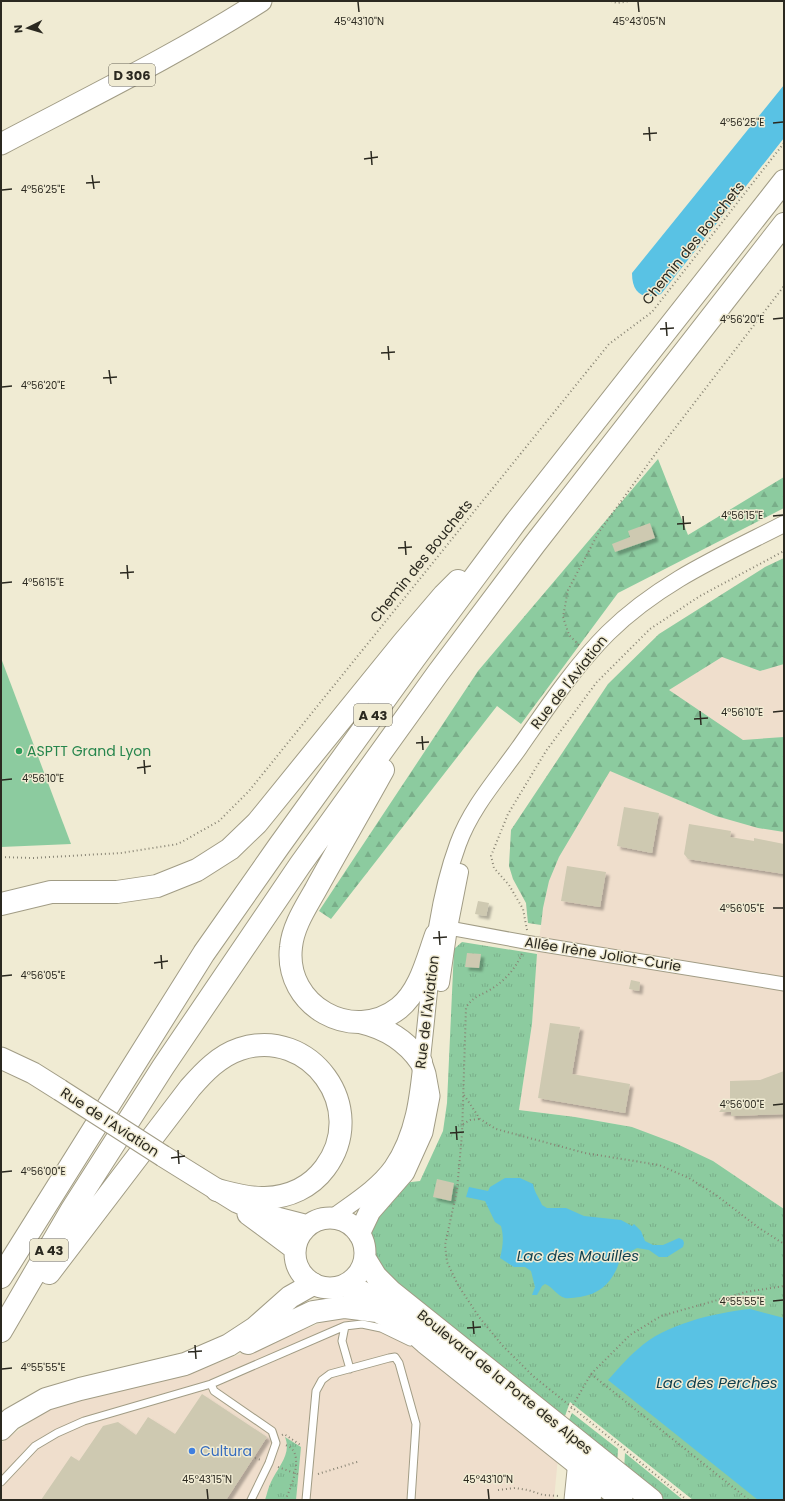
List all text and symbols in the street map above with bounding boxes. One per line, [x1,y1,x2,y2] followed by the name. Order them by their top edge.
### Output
[8,8,48,48] north arrow
[334,14,384,29] text: 45°43'10"N
[613,14,665,29] text: 45°43'05"N
[10,24,26,34] text: N
[109,64,155,86] road number: D 306
[720,115,764,130] text: 4°56'25"E
[637,177,749,309] street label: Chemin des Bouchets
[21,182,65,197] text: 4°56'25"E
[720,312,764,327] text: 4°56'20"E
[21,378,65,393] text: 4°56'20"E
[365,495,477,627] street label: Chemin des Bouchets
[721,508,763,523] text: 4°56'15"E
[22,575,64,590] text: 4°56'15"E
[526,631,612,733] street label: Rue de l'Aviation
[354,704,392,726] road number: A 43
[721,705,763,720] text: 4°56'10"E
[27,741,151,761] place label: ASPTT Grand Lyon
[14,746,24,756] marker: ASPTT Grand Lyon
[22,771,64,786] text: 4°56'10"E
[719,901,765,916] text: 4°56'05"E
[523,932,683,976] street label: Allée Irène Joliot-Curie
[410,954,444,1070] street label: Rue de l'Aviation
[20,968,66,983] text: 4°56'05"E
[57,1083,163,1161] street label: Rue de l'Aviation
[719,1097,765,1112] text: 4°56'00"E
[20,1164,66,1179] text: 4°56'00"E
[30,1239,68,1261] road number: A 43
[517,1245,639,1266] water label: Lac des Mouilles
[719,1294,765,1309] text: 4°55'55"E
[413,1305,597,1459] street label: Boulevard de la Porte des Alpes
[20,1360,66,1375] text: 4°55'55"E
[656,1372,778,1393] water label: Lac des Perches
[200,1441,252,1461] place label: Cultura
[187,1446,197,1456] marker: Cultura
[182,1472,232,1487] text: 45°43'15"N
[463,1472,513,1487] text: 45°43'10"N

